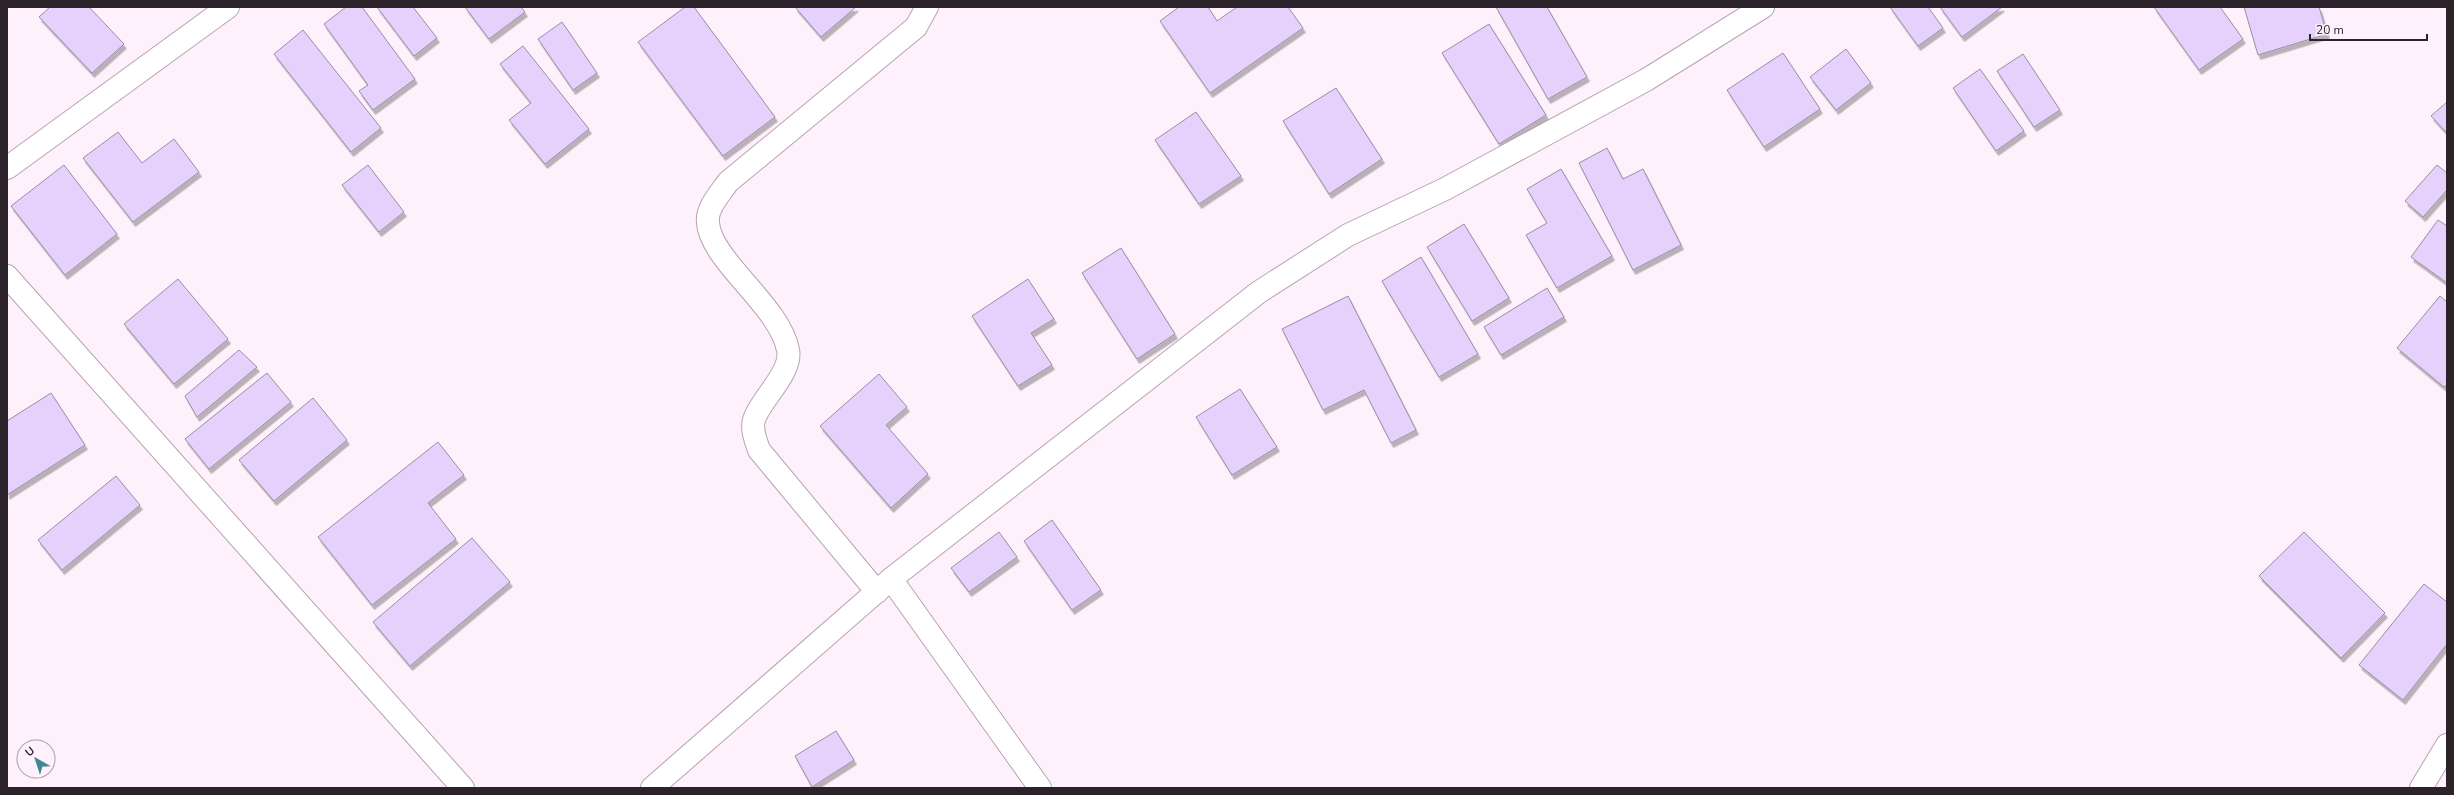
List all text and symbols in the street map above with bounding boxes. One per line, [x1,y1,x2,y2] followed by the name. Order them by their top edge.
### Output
[2310,16,2427,42] scale bar
[2316,22,2344,38] text: 20 m
[16,739,56,779] north arrow
[22,743,38,760] text: U

